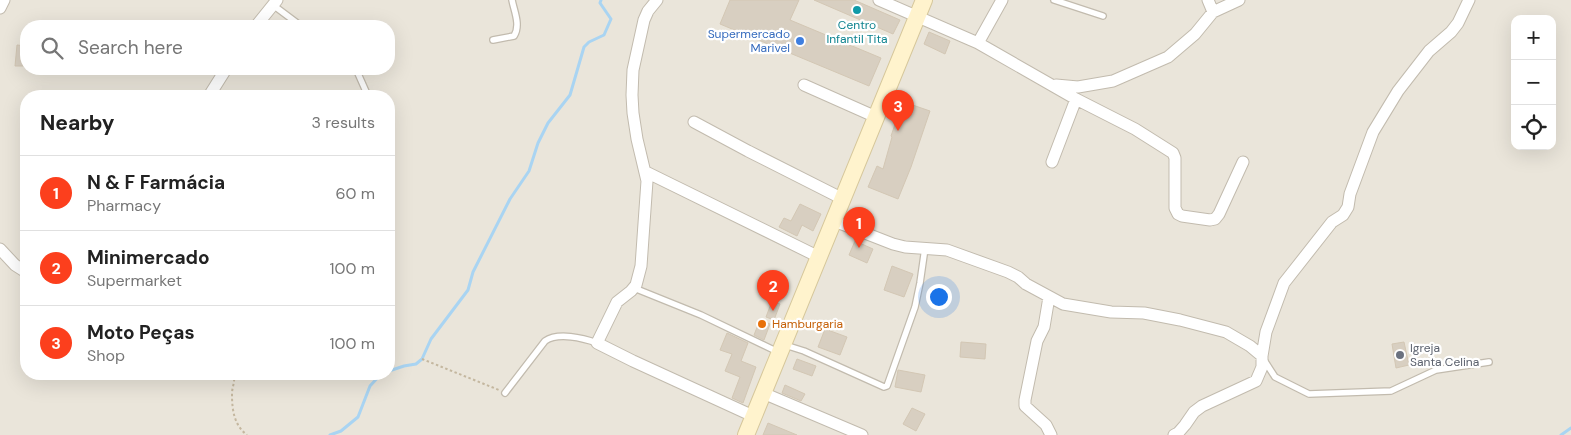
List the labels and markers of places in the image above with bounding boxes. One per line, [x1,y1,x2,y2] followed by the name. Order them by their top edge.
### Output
[851,4,863,16] marker: Centro Infantil Tita
[826,17,888,47] place label: Centro Infantil Tita
[708,26,790,56] place label: Supermercado Marivel
[794,35,806,47] marker: Supermercado Marivel
[882,90,914,131] pin: 3
[843,207,875,248] pin: 1
[757,270,789,311] pin: 2
[772,316,843,332] place label: Hamburgaria
[756,318,768,330] marker: Hamburgaria
[1410,340,1479,370] place label: Igreja Santa Celina
[1394,349,1406,361] marker: Igreja Santa Celina

